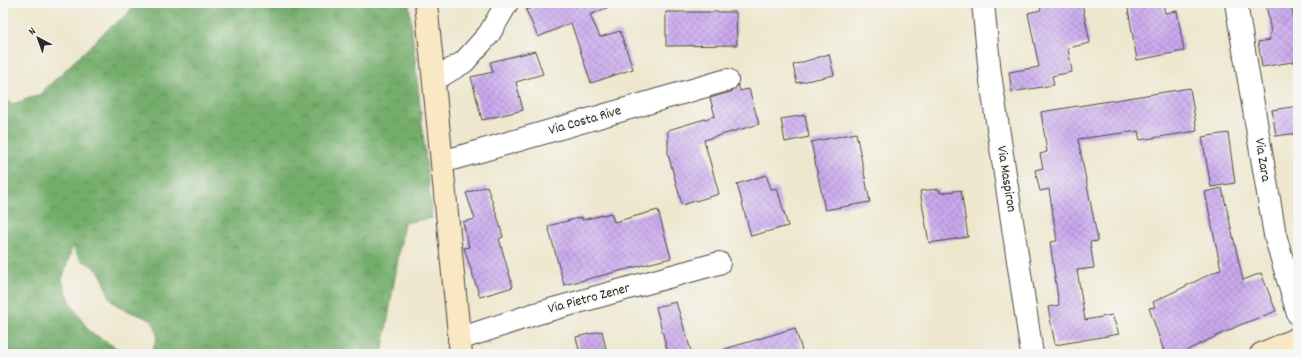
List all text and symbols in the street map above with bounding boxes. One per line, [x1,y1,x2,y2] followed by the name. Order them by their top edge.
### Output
[18,18,58,58] north arrow
[25,24,40,40] text: N
[546,101,624,141] street label: Via Costa Rive
[1249,137,1275,184] street label: Via Zara
[991,145,1021,213] street label: Via Maspiron
[546,278,633,320] street label: Via Pietro Zener

